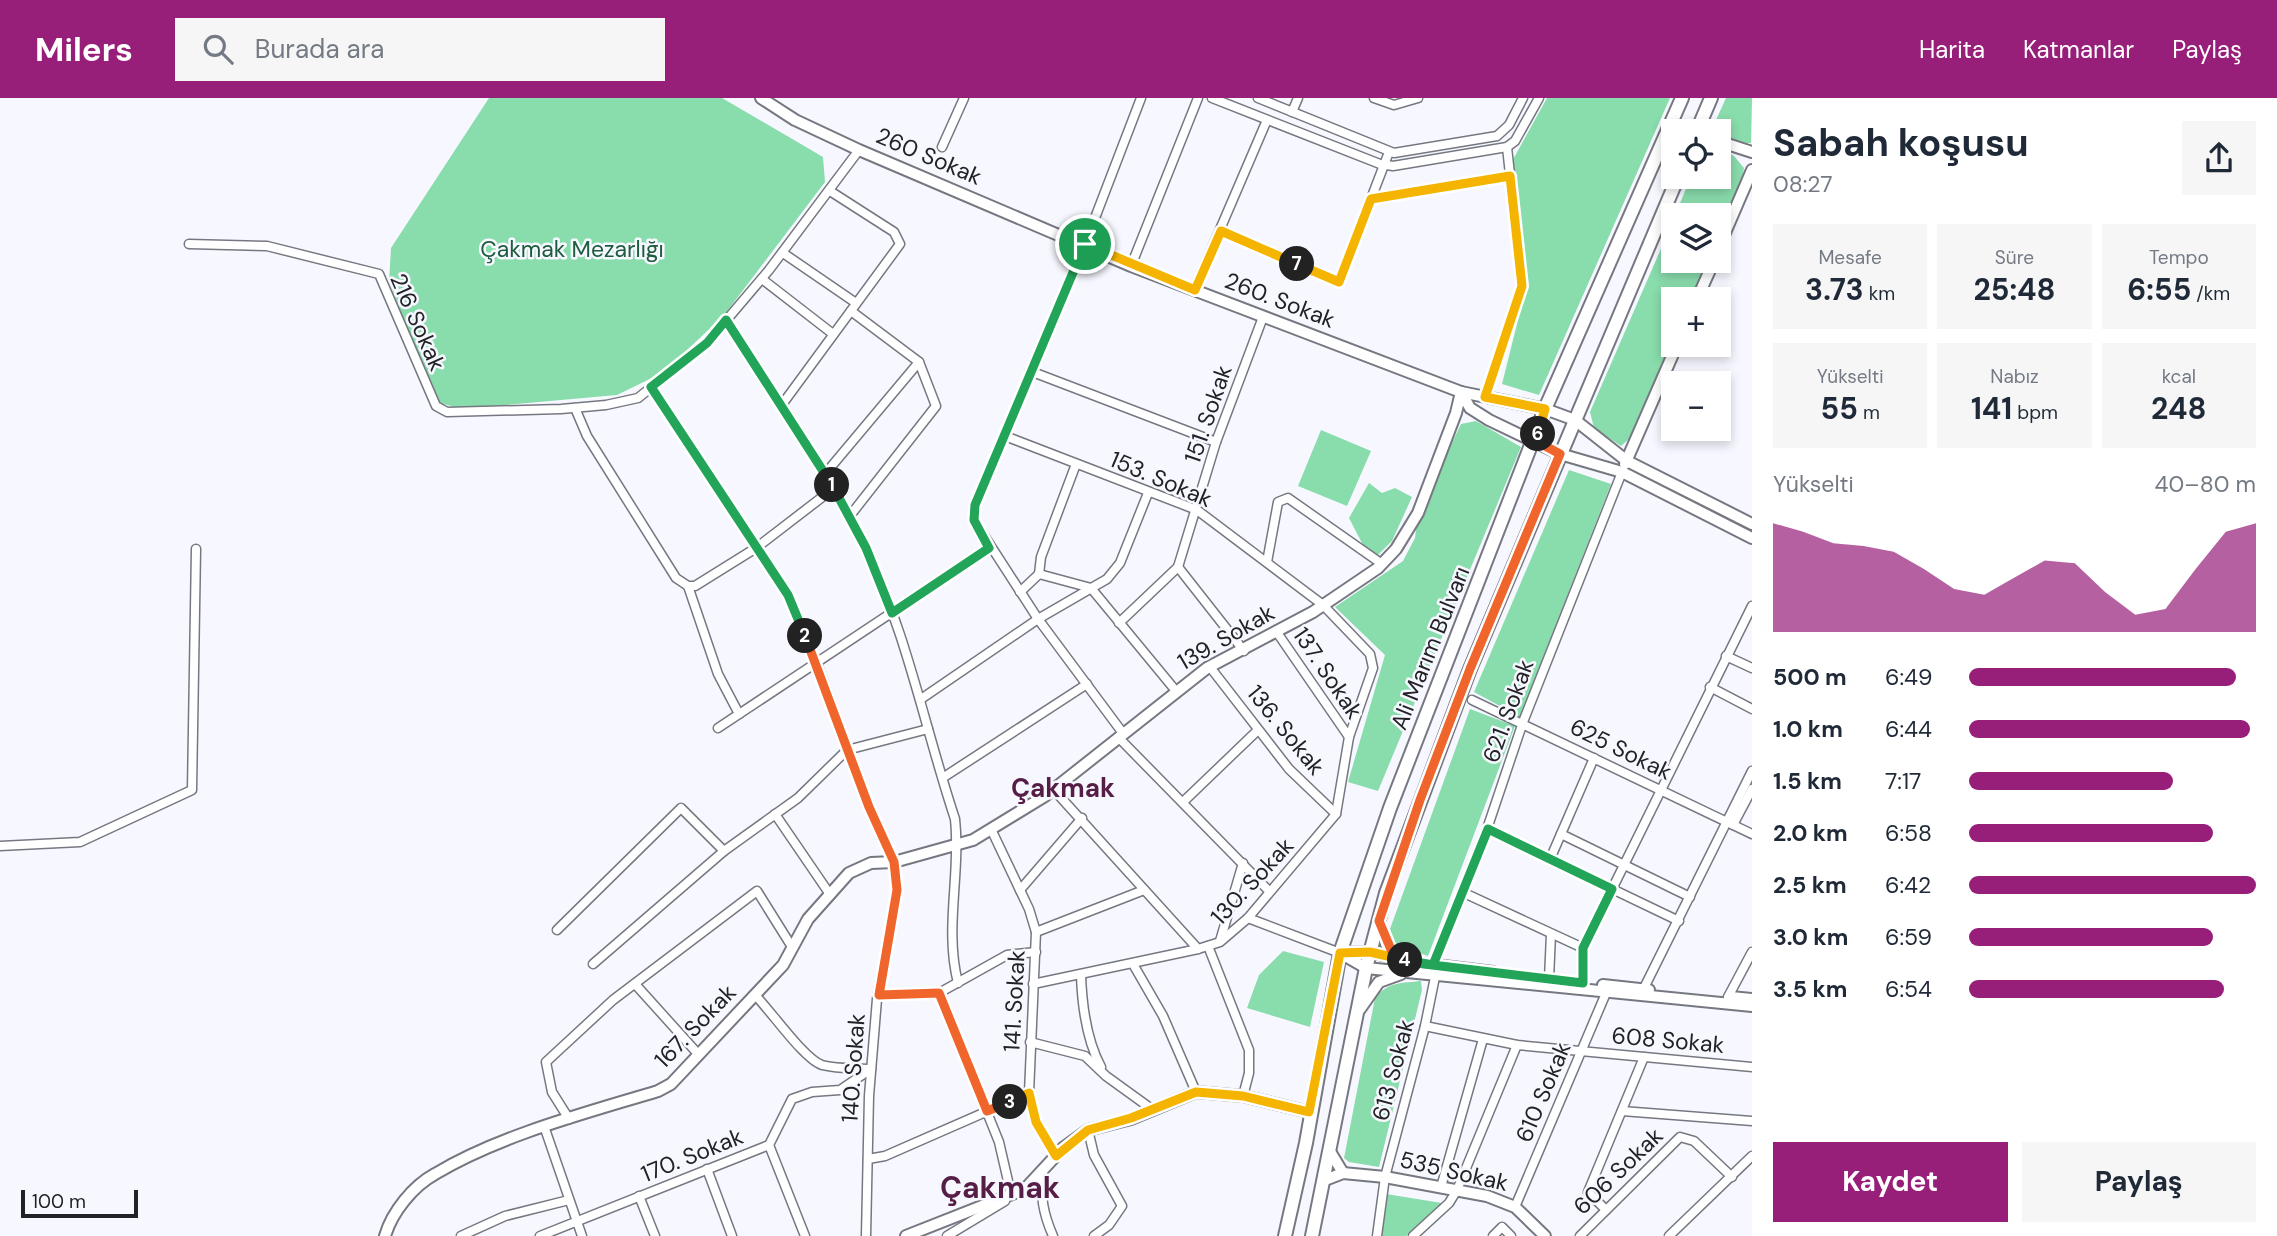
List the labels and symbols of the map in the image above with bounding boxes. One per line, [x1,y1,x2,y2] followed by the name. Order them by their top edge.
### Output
[872,120,987,192] street label: 260 Sokak
[1055,214,1115,274] pin
[480,234,664,264] park label: Çakmak Mezarlığı
[1280,246,1314,282] pin: 7
[1221,265,1340,335] street label: 260. Sokak
[383,269,453,376] street label: 216 Sokak
[1177,361,1239,467] street label: 151. Sokak
[1520,416,1556,452] pin: 6
[1105,444,1217,514] street label: 153. Sokak
[814,468,850,502] pin: 1
[1384,562,1476,734] street label: Ali Marım Bulvarı
[1172,597,1280,677] street label: 139. Sokak
[788,618,822,654] pin: 2
[1286,621,1370,725] street label: 137. Sokak
[1476,655,1541,767] street label: 621. Sokak
[1240,679,1332,782] street label: 136. Sokak
[1565,711,1677,787] street label: 625 Sokak
[1011,771,1115,805] district label: Çakmak
[1204,831,1300,931] street label: 130. Sokak
[1388,942,1422,978] pin: 4
[996,949,1032,1053] street label: 141. Sokak
[648,977,743,1074] street label: 167. Sokak
[834,1012,872,1124] street label: 140. Sokak
[1365,1016,1421,1124] street label: 613 Sokak
[1610,1020,1726,1060] street label: 608 Sokak
[1508,1037,1578,1147] street label: 610 Sokak
[992,1084,1028,1119] pin: 3
[637,1121,748,1189] street label: 170. Sokak
[1567,1121,1669,1221] street label: 606 Sokak
[1397,1144,1512,1198] street label: 535 Sokak
[940,1168,1060,1207] district label: Çakmak
[21,1187,138,1219] scale bar

